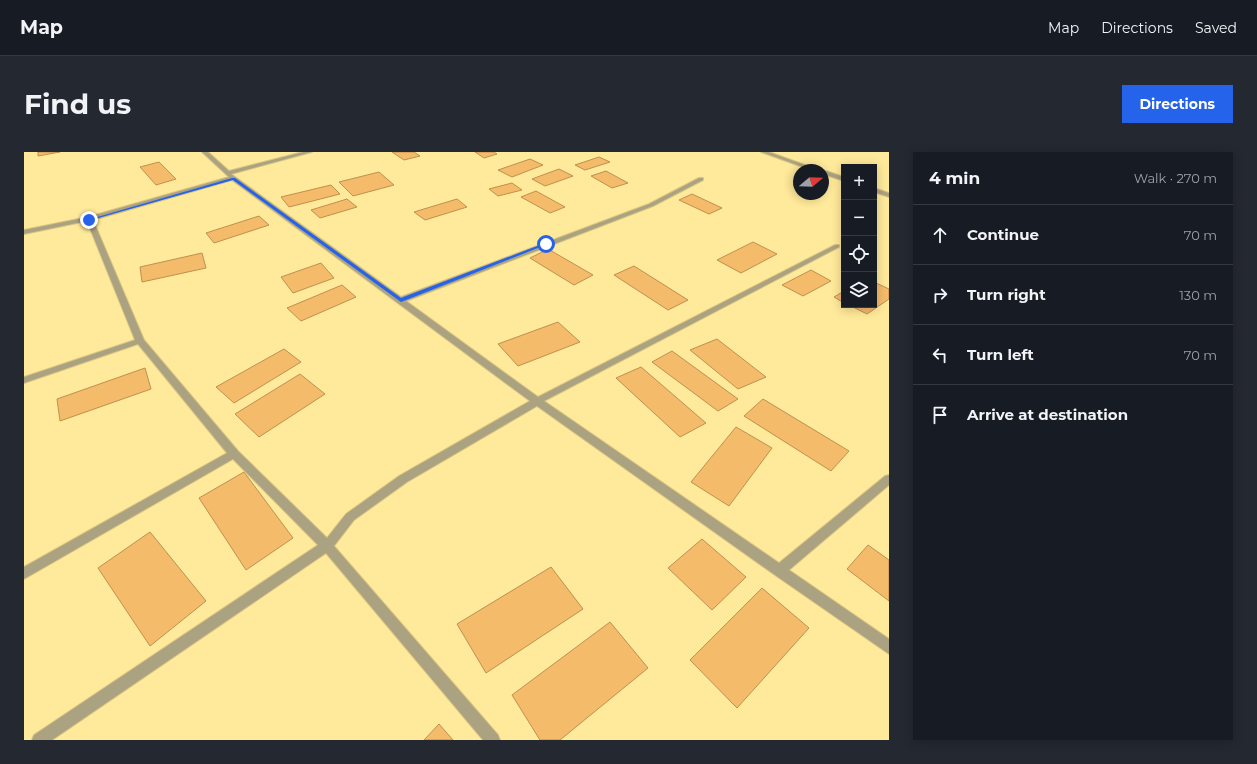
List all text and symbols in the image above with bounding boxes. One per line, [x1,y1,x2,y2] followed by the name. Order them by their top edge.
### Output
[20,16,63,39] text: Map
[1048,19,1079,37] text: Map
[1101,19,1173,37] text: Directions
[1195,19,1237,37] text: Saved
[1122,85,1233,123] button: Directions
[24,87,131,121] text: Find us
[793,164,829,200] north arrow
[841,164,877,308] map controls
[841,164,877,200] button: +
[929,168,980,188] text: 4 min
[1134,170,1217,186] text: Walk · 270 m
[841,200,877,236] button: −
[80,211,98,229] route end
[929,224,951,246] icon: ahead
[967,225,1039,244] text: Continue
[1184,227,1217,243] text: 70 m
[537,235,555,253] route start
[841,236,877,272] button: locate
[841,272,877,308] button: layers
[929,284,951,306] icon: right
[967,285,1046,304] text: Turn right
[1179,287,1217,303] text: 130 m
[929,344,951,366] icon: left
[967,345,1034,364] text: Turn left
[1184,347,1217,363] text: 70 m
[929,404,951,426] icon: arrive
[967,405,1128,424] text: Arrive at destination

